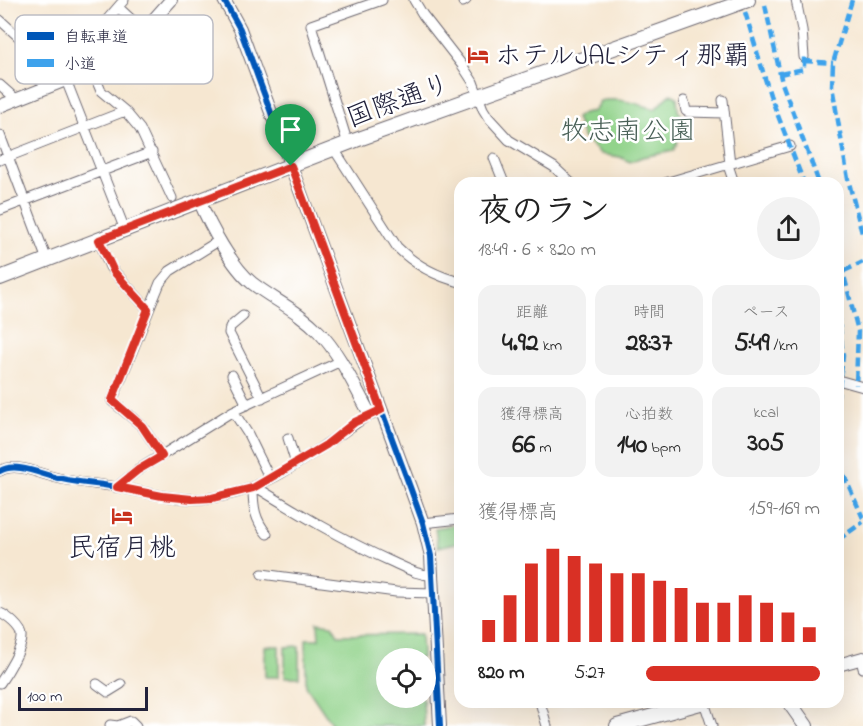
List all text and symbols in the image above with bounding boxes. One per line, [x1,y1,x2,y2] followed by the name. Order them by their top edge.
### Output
[15,15,213,84] legend
[64,26,128,50] text: 自転車道
[495,38,750,77] place label: ホテルJALシティ那覇
[466,43,490,67] hotel icon: ホテルJALシティ那覇
[64,53,96,77] text: 小道
[341,66,456,139] street label: 国際通り
[265,104,316,166] pin
[274,113,307,146] icon: arrive
[561,113,696,152] park label: 牧志南公園
[478,189,610,237] text: 夜のラン
[757,197,820,260] button: share
[478,236,596,265] text: 18:49 · 6 × 820 m
[516,301,548,325] text: 距離
[633,301,665,325] text: 時間
[742,301,790,325] text: ペース
[502,325,539,363] text: 4.92
[626,325,672,363] text: 28:37
[734,325,770,363] text: 5:49
[539,334,562,358] text: km
[770,334,798,358] text: /km
[753,401,779,425] text: kcal
[500,403,564,427] text: 獲得標高
[625,403,673,427] text: 心拍数
[748,425,784,463] text: 305
[512,427,535,465] text: 66
[617,427,647,465] text: 140
[535,436,552,460] text: m
[647,436,681,460] text: bpm
[749,495,820,524] text: 159–169 m
[478,499,558,528] text: 獲得標高
[110,504,134,528] hotel icon: 民宿月桃
[68,530,176,569] place label: 民宿月桃
[376,648,436,708] map controls
[376,648,436,708] button: locate
[478,659,525,688] text: 820 m
[574,659,605,688] text: 5:27
[18,684,148,712] scale bar
[27,685,62,709] text: 100 m

